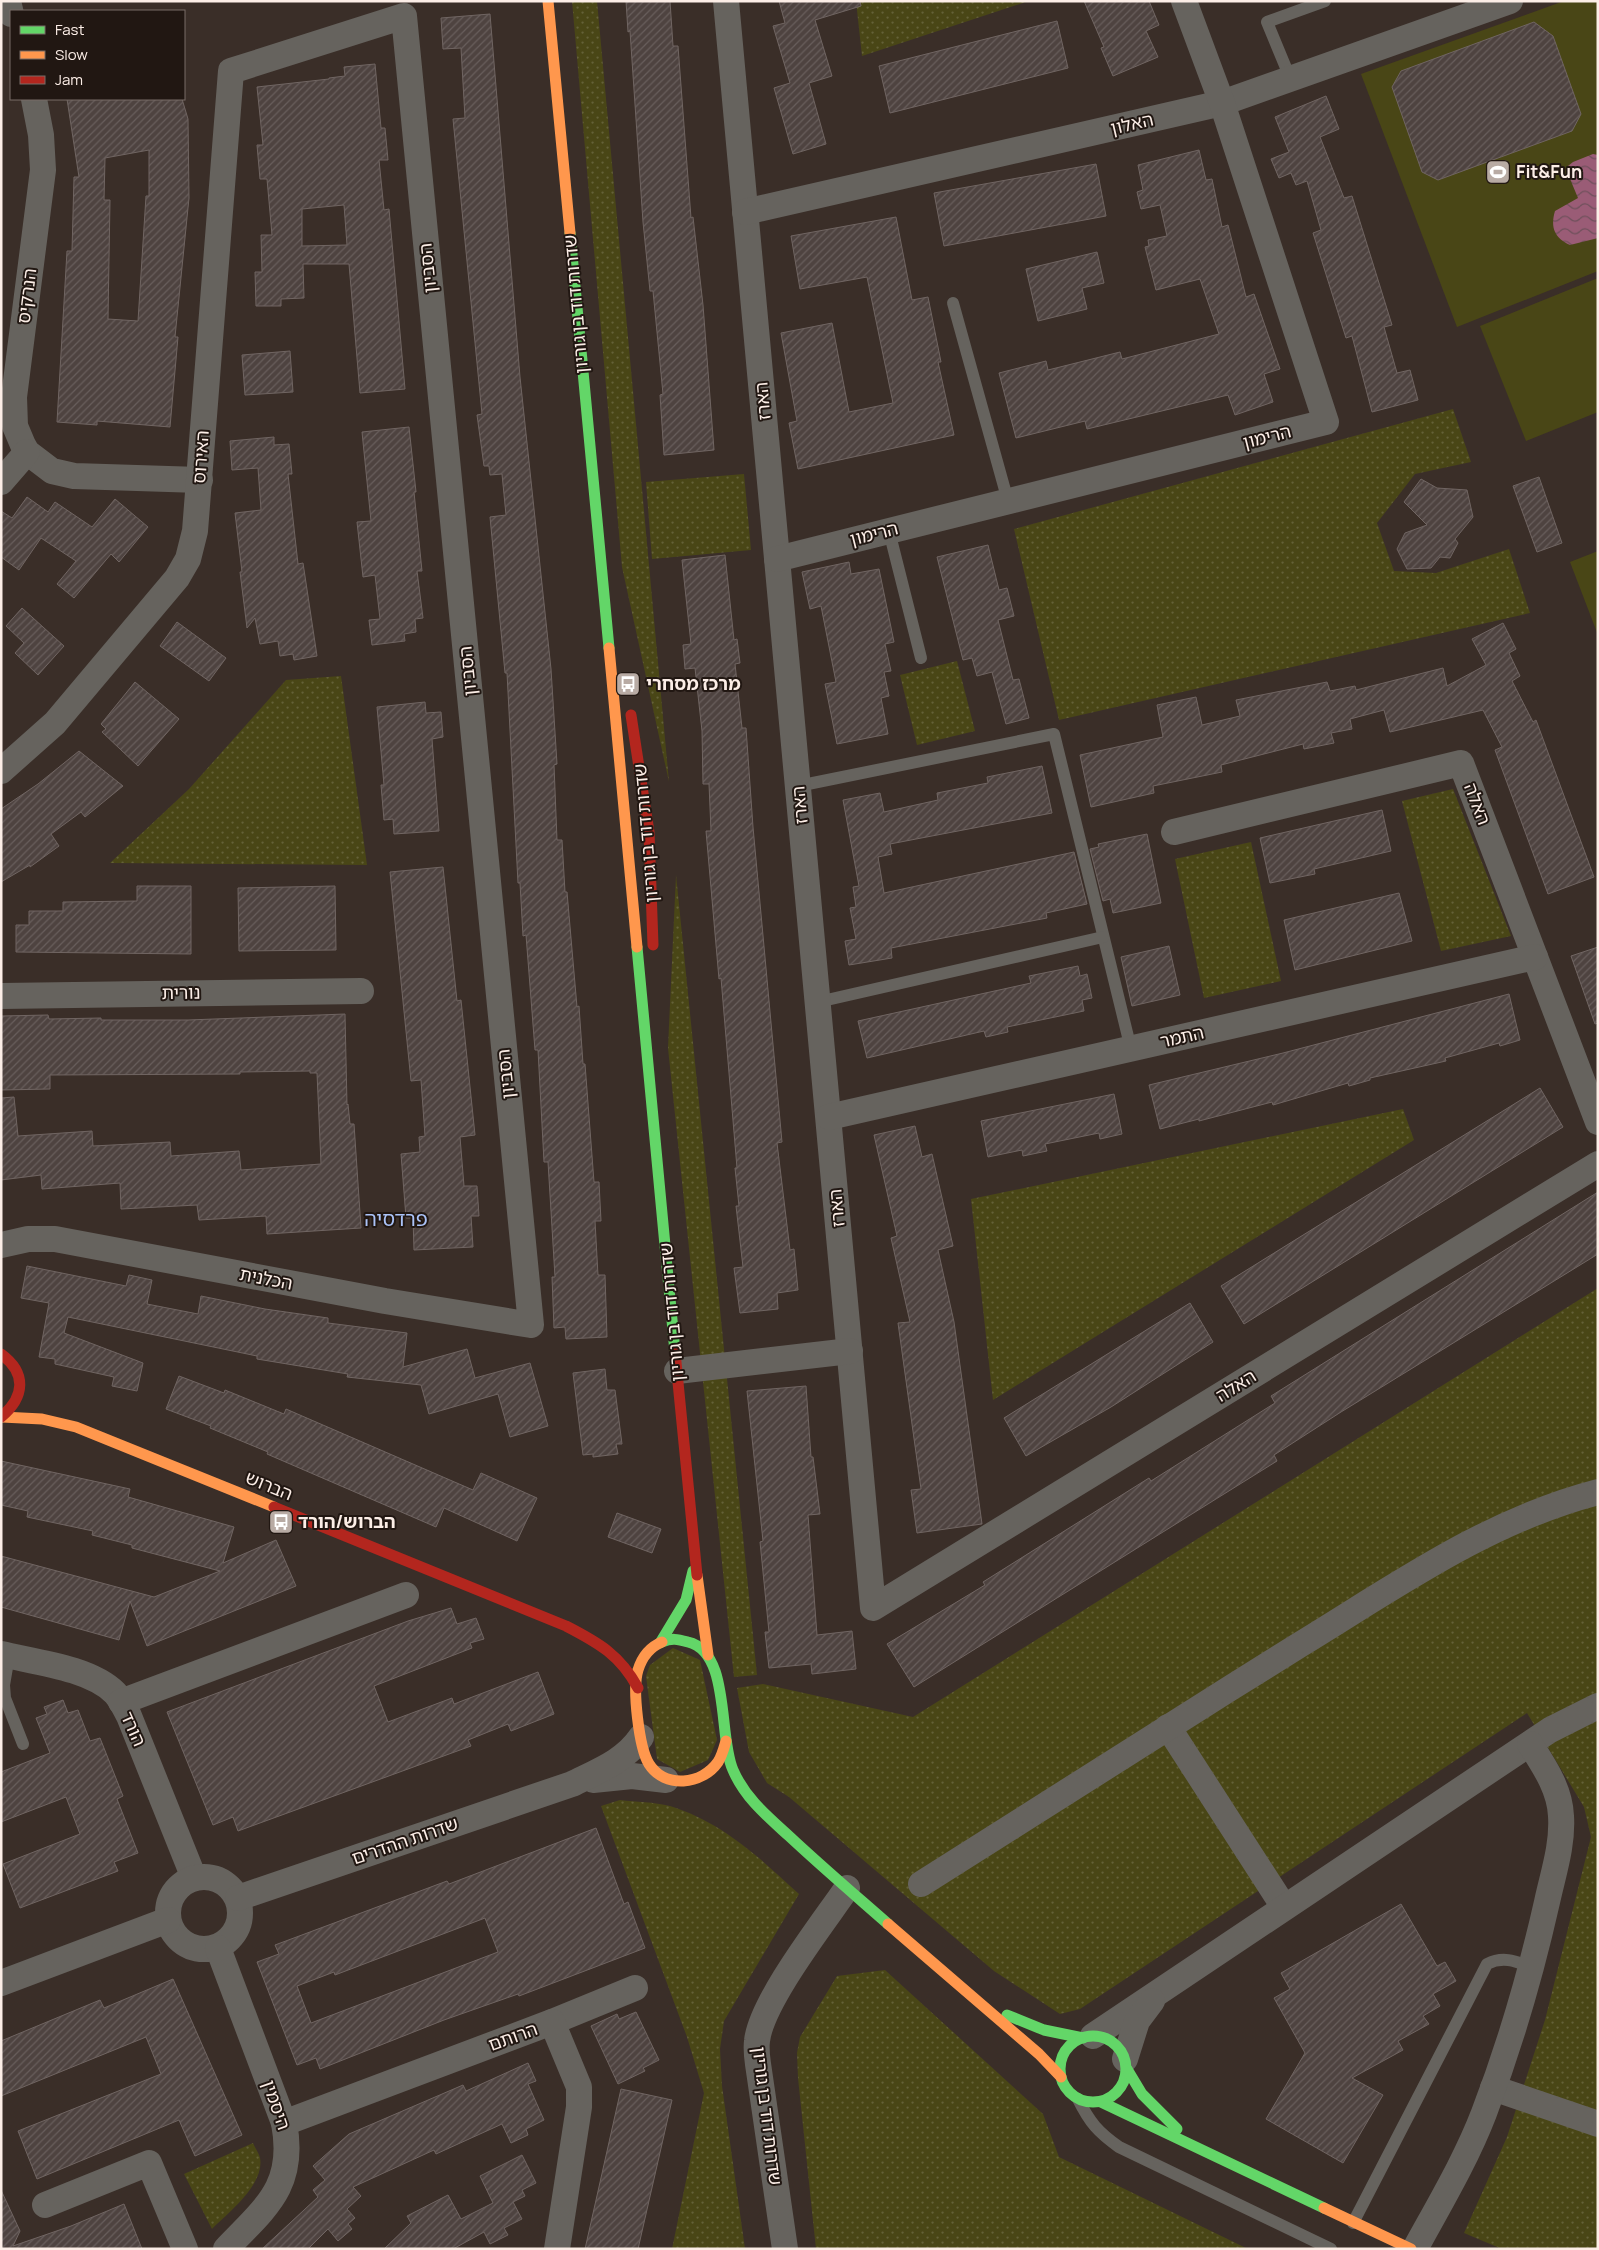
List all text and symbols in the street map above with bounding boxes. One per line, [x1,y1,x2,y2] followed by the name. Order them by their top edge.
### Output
[10,10,185,100] legend
[55,19,84,40] text: Fast
[55,44,88,65] text: Slow
[55,69,83,90] text: Jam
[1108,106,1156,140] street label: האלון
[1485,159,1511,185] sports icon: Fit&Fun
[1516,159,1582,183] place label: Fit&Fun
[557,234,593,375] street label: שדרות דוד בן גוריון
[412,242,442,294] street label: הסביון
[11,267,41,325] street label: הנרקיס
[748,381,776,421] street label: הארז
[1240,418,1293,454] street label: הרימון
[186,429,214,484] street label: האירוס
[847,515,900,551] street label: הרימון
[452,645,482,697] street label: הסביון
[615,671,641,697] bus stop icon: מרכז מסחרי
[646,671,741,695] place label: מרכז מסחרי
[627,763,663,904] street label: שדרות דוד בן גוריון
[1459,779,1497,828] street label: האלה
[785,785,813,825] street label: הארז
[161,980,201,1004] street label: נורית
[1157,1019,1206,1053] street label: התמר
[490,1048,520,1100] street label: הסביון
[822,1188,850,1228] street label: הארז
[364,1205,428,1232] district label: פרדסיה
[653,1242,689,1383] street label: שדרות דוד בן גוריון
[237,1261,295,1295] street label: הכלנית
[1211,1364,1260,1407] street label: האלה
[242,1465,297,1505] street label: הברוש
[268,1509,294,1535] bus stop icon: הברוש/הורד
[298,1509,396,1533] place label: הברוש/הורד
[116,1707,152,1750] street label: הורד
[348,1811,461,1870] street label: שדרות ההדרים
[485,2016,541,2056] street label: הרותם
[748,2045,788,2187] street label: שדרות דוד בן גוריון
[257,2077,297,2133] street label: היסמין

